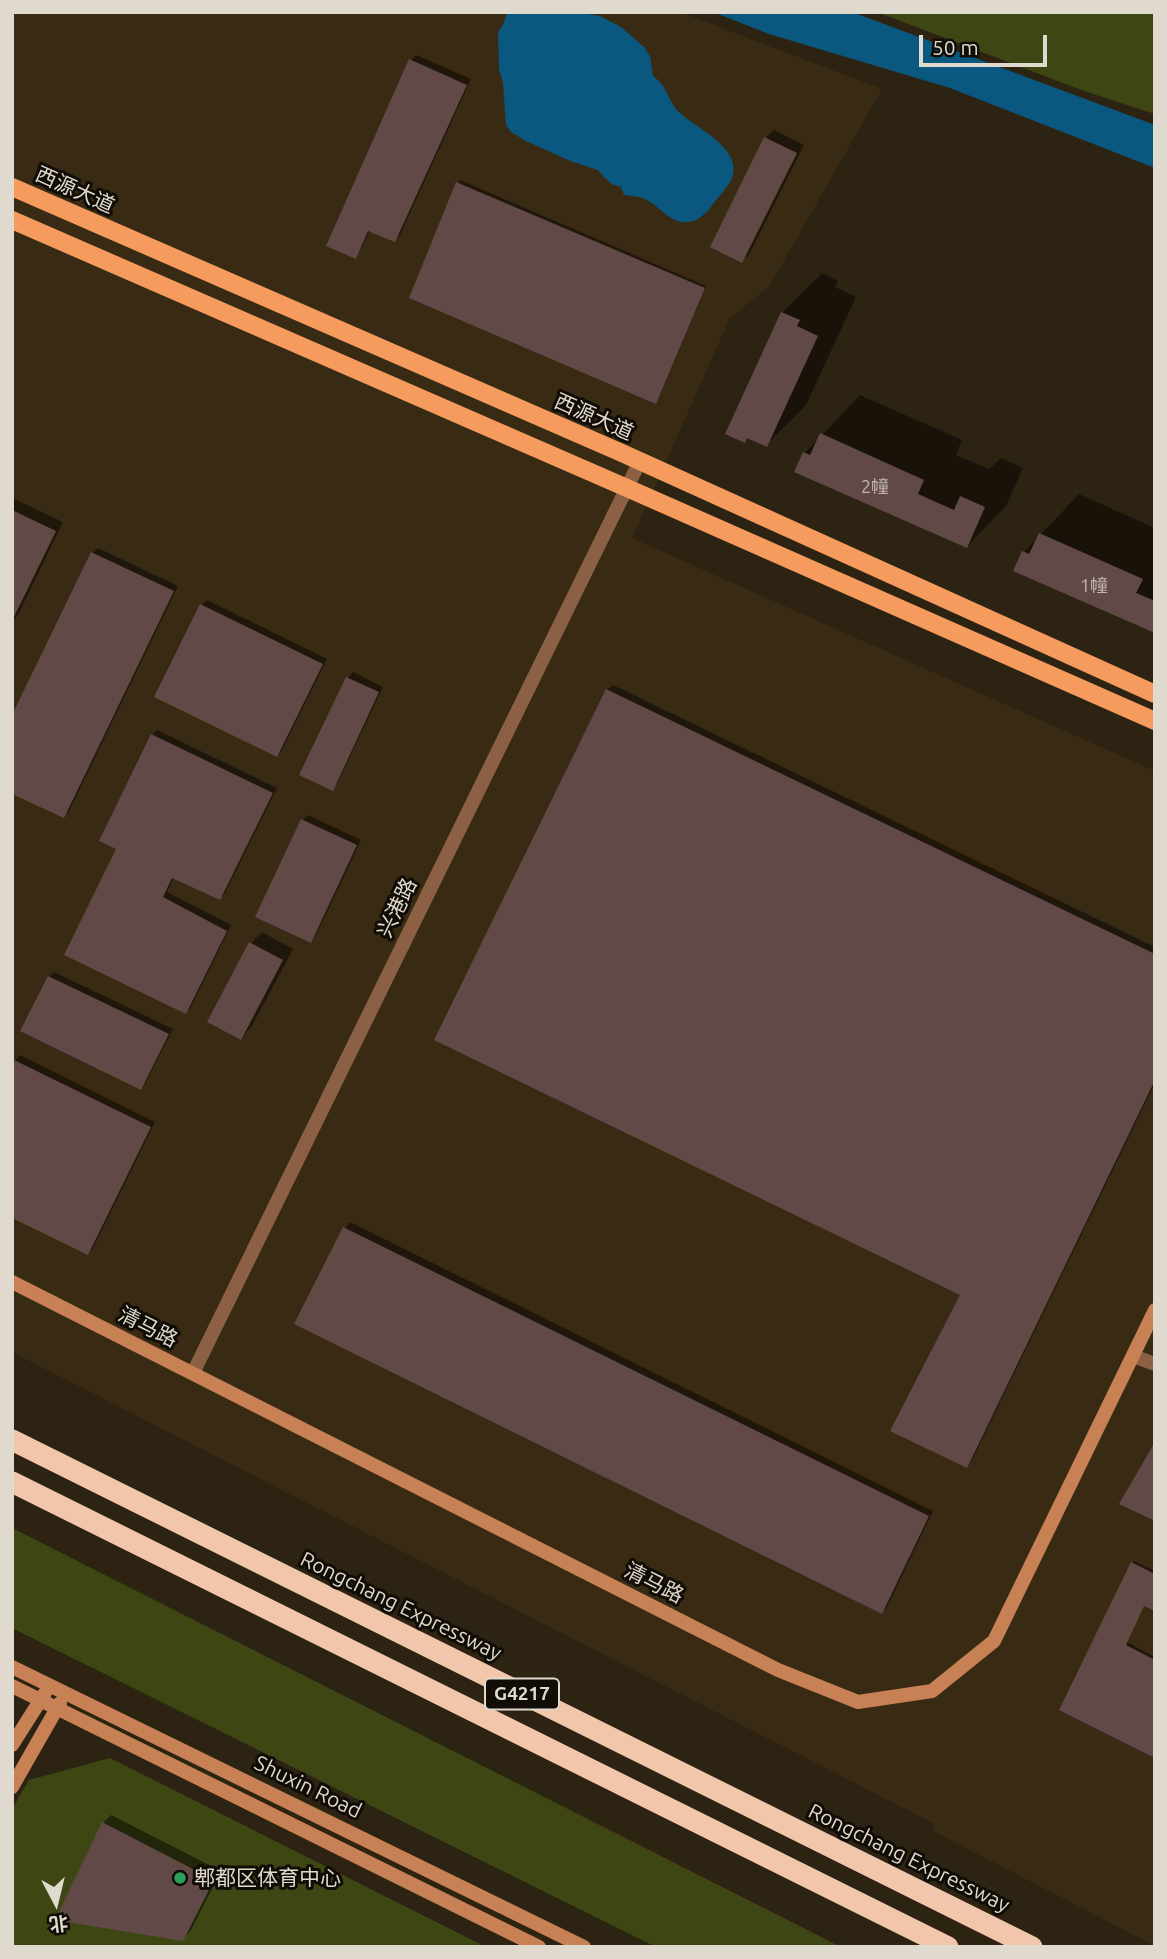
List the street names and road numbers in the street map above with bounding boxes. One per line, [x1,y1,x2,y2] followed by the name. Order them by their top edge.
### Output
[32,161,118,219] street label: 西源大道
[551,388,637,446] street label: 西源大道
[372,874,422,942] street label: 兴港路
[114,1301,182,1353] street label: 清马路
[296,1546,506,1666] street label: Rongchang Expressway
[620,1557,688,1609] street label: 清马路
[485,1678,559,1710] road number: G4217
[250,1750,366,1824] street label: Shuxin Road
[804,1798,1014,1918] street label: Rongchang Expressway

